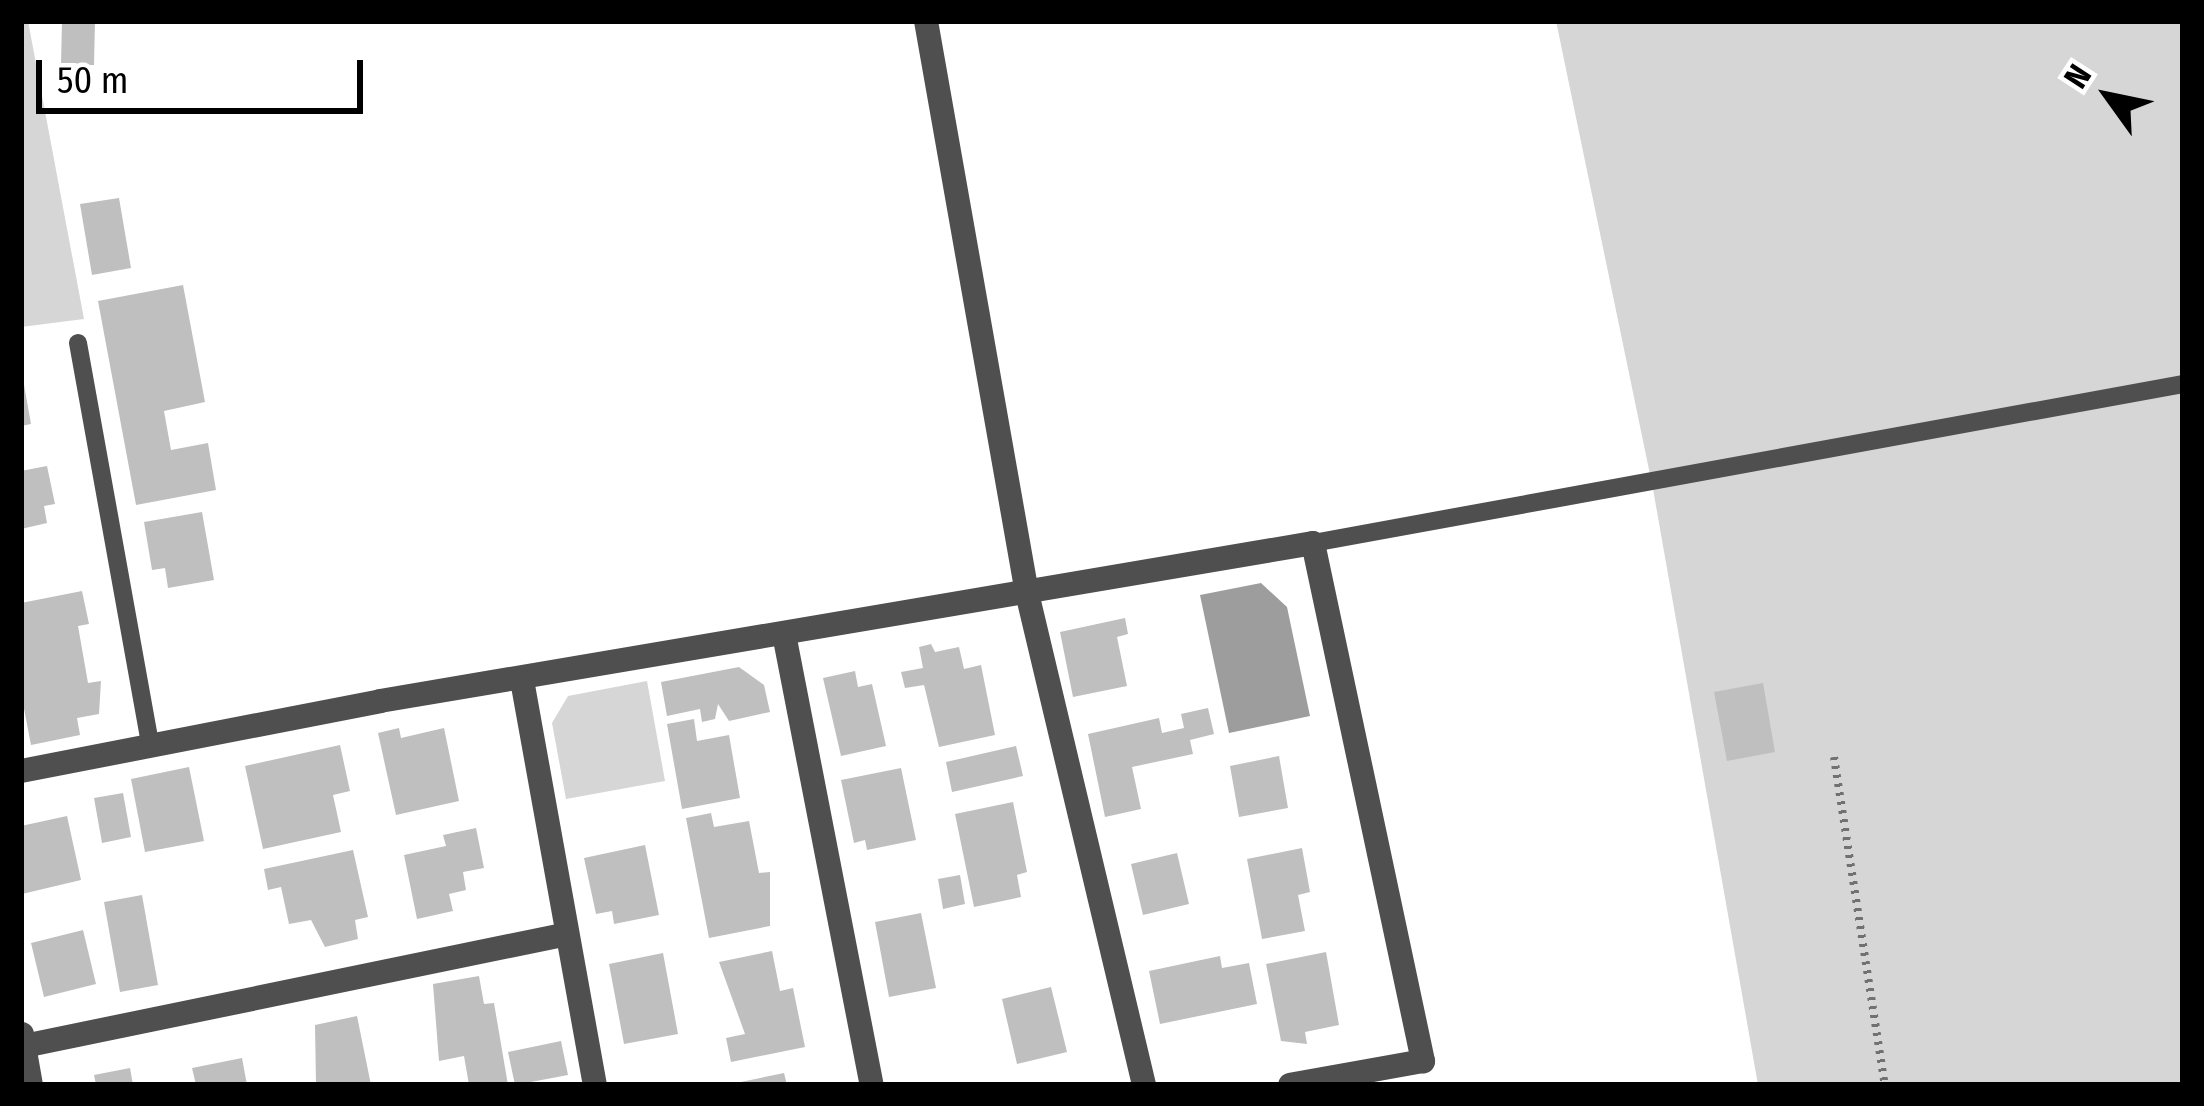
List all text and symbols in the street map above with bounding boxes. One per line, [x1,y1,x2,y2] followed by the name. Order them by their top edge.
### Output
[42,36,369,110] scale bar
[2048,36,2168,156] north arrow
[2056,57,2100,96] text: N
[57,59,128,103] text: 50 m

